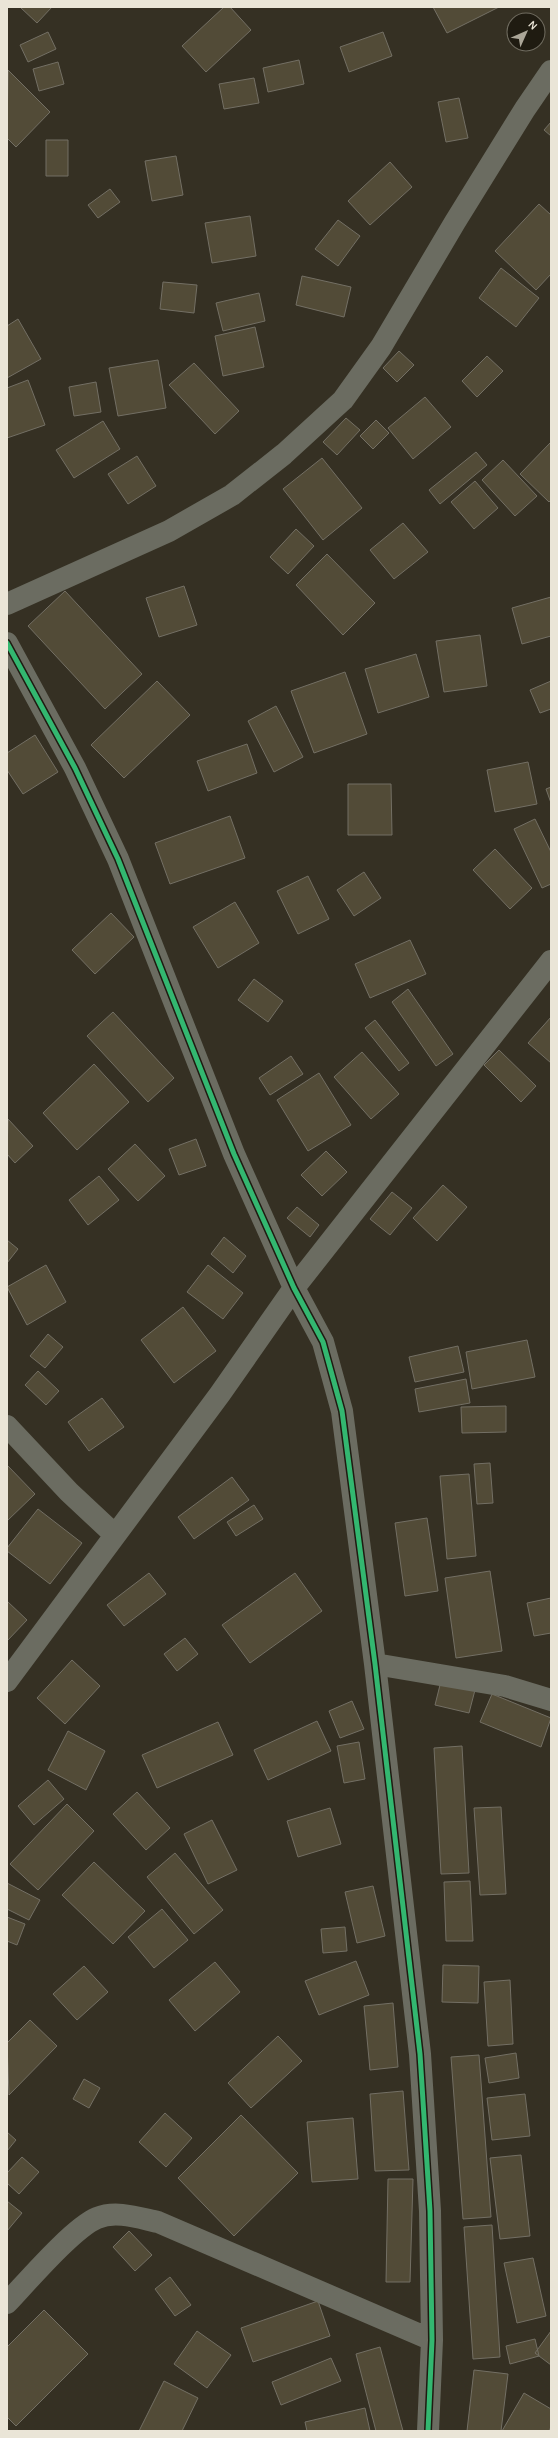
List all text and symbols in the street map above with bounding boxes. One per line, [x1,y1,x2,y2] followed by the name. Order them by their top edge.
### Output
[506,12,546,52] north arrow
[525,18,540,33] text: N

